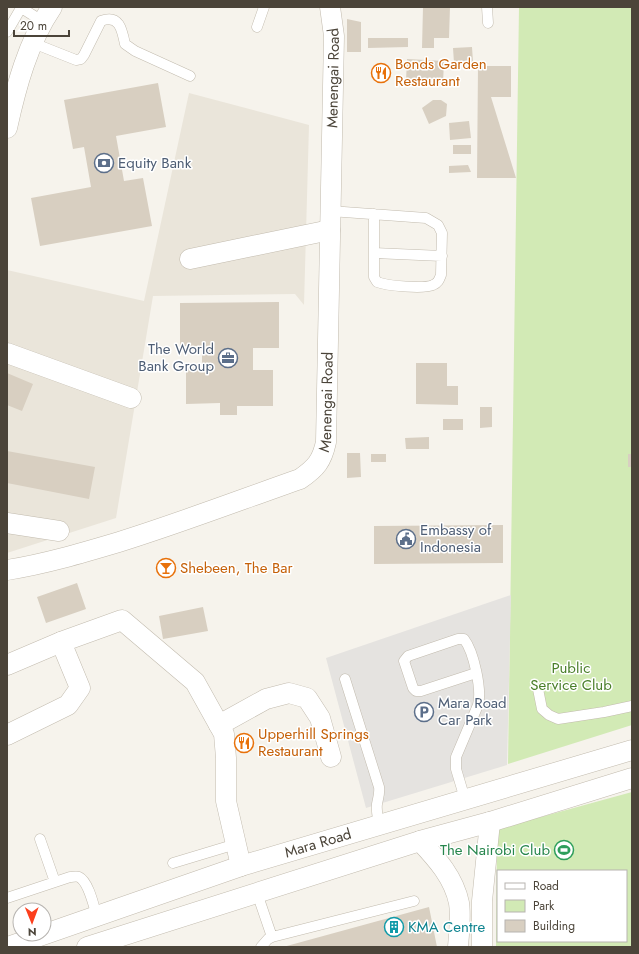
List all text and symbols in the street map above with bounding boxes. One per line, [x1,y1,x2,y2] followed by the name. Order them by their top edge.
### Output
[14,12,69,38] scale bar
[20,17,47,35] text: 20 m
[321,27,345,128] street label: Menengai Road
[395,53,487,92] place label: Bonds Garden Restaurant
[370,62,392,84] restaurant icon: Bonds Garden Restaurant
[93,152,115,174] bank icon: Equity Bank
[118,152,192,174] place label: Equity Bank
[138,338,214,377] place label: The World Bank Group
[217,347,239,369] office icon: The World Bank Group
[313,352,339,454] street label: Menengai Road
[420,519,492,558] place label: Embassy of Indonesia
[395,528,417,550] public building icon: Embassy of Indonesia
[155,557,177,579] bar icon: Shebeen, The Bar
[180,557,293,579] place label: Shebeen, The Bar
[530,657,612,696] park label: Public Service Club
[438,692,507,731] place label: Mara Road Car Park
[413,701,435,723] parking icon: Mara Road Car Park
[258,723,369,762] place label: Upperhill Springs Restaurant
[233,732,255,754] restaurant icon: Upperhill Springs Restaurant
[282,823,354,863] street label: Mara Road
[440,839,550,861] place label: The Nairobi Club
[553,839,575,861] sports icon: The Nairobi Club
[497,870,627,942] legend
[533,877,559,895] text: Road
[533,897,555,915] text: Park
[12,902,52,942] north arrow
[383,916,405,938] building icon: KMA Centre
[408,916,485,938] place label: KMA Centre
[533,917,575,935] text: Building
[28,924,37,940] text: N

